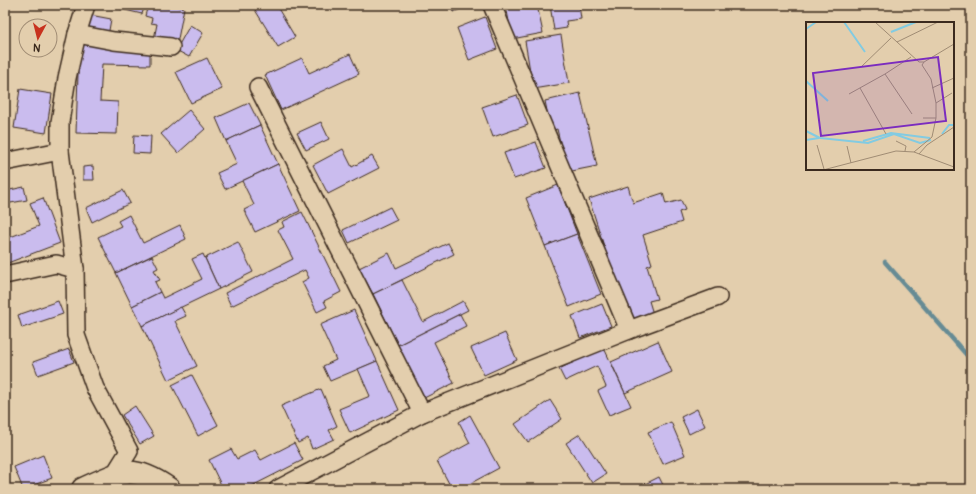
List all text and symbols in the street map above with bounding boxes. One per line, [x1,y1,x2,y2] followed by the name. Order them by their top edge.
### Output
[18,18,58,58] north arrow
[806,22,954,170] inset map
[32,40,41,54] text: N

